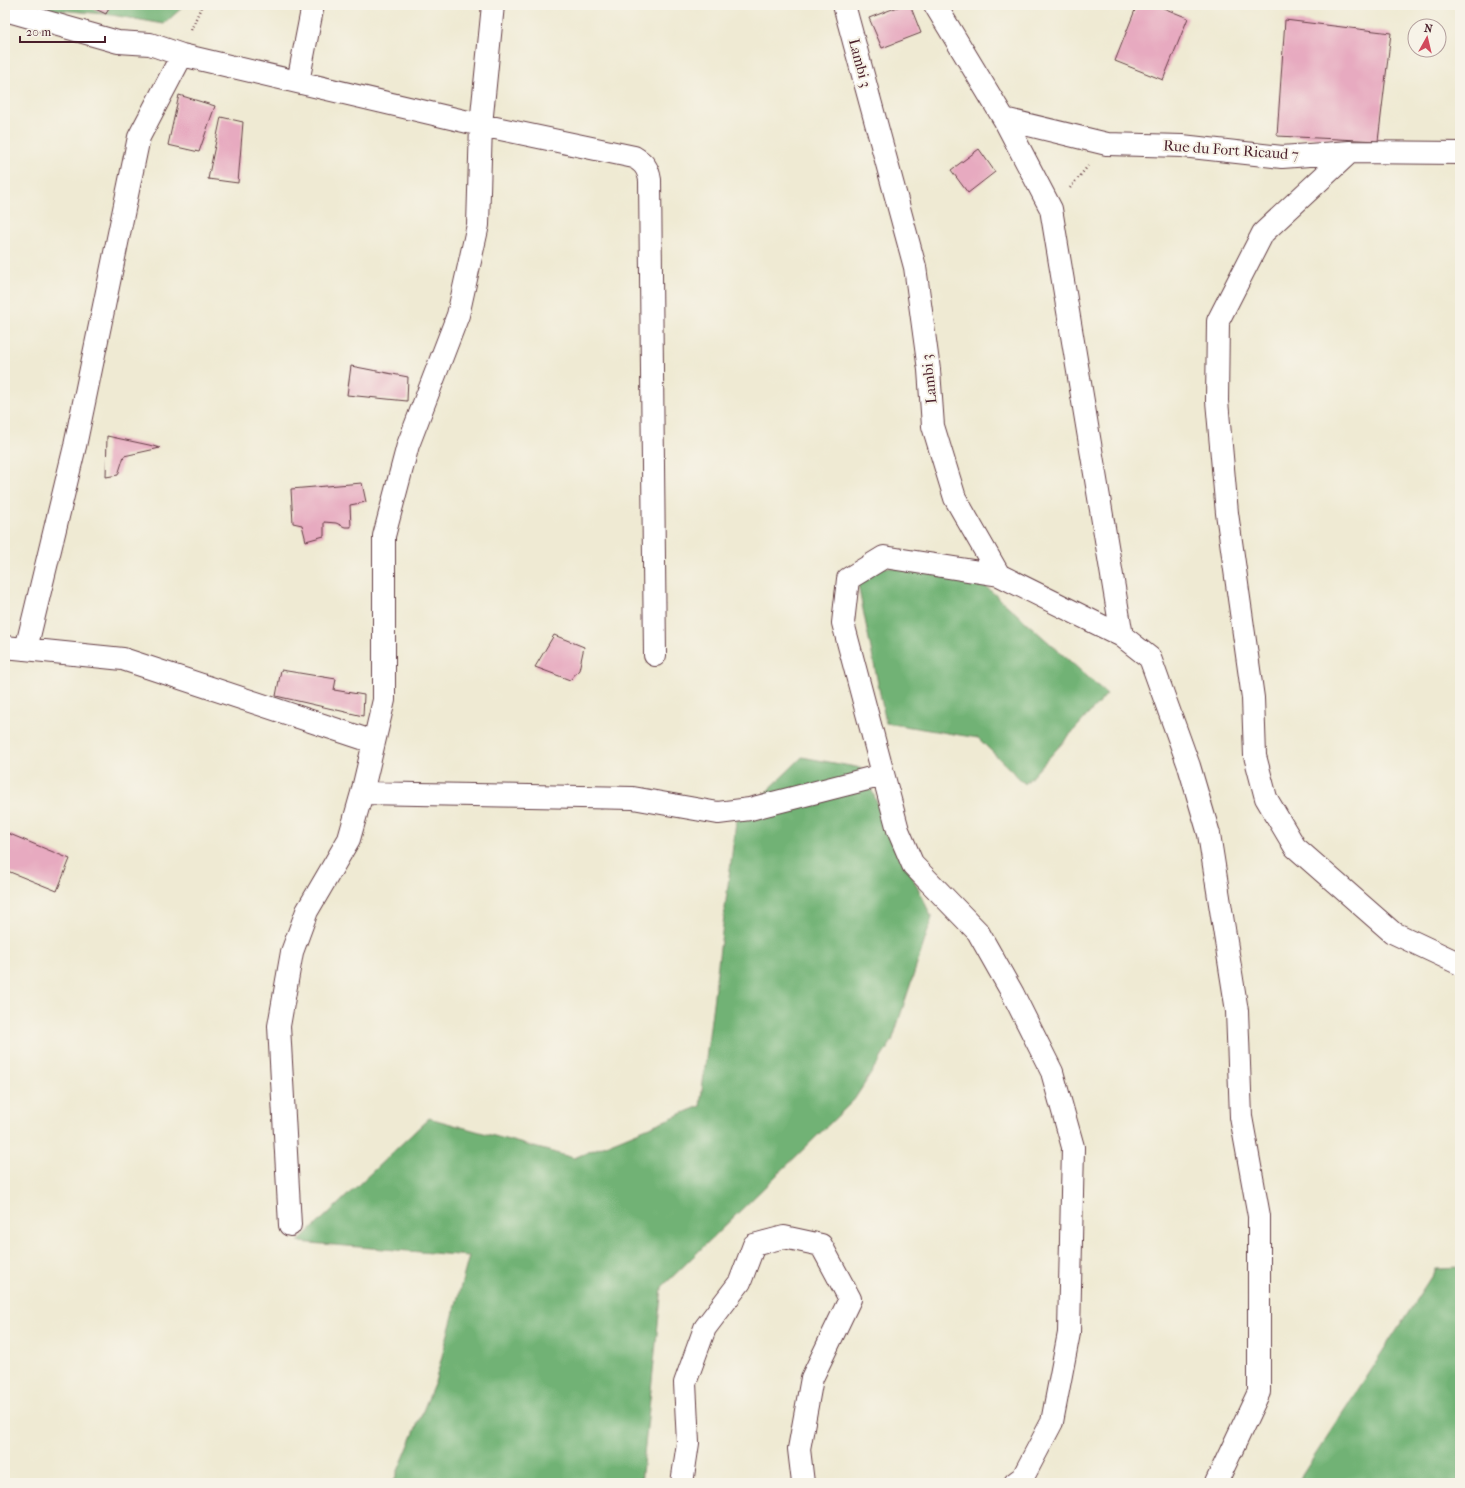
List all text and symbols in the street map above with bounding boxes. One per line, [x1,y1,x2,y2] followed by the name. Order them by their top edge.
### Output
[20,18,105,44] scale bar
[1407,18,1447,58] north arrow
[1423,22,1434,36] text: N
[26,25,51,39] text: 20 m
[845,37,875,89] street label: Lambi 3
[1163,136,1299,164] street label: Rue du Fort Ricaud 7
[917,353,941,405] street label: Lambi 3

